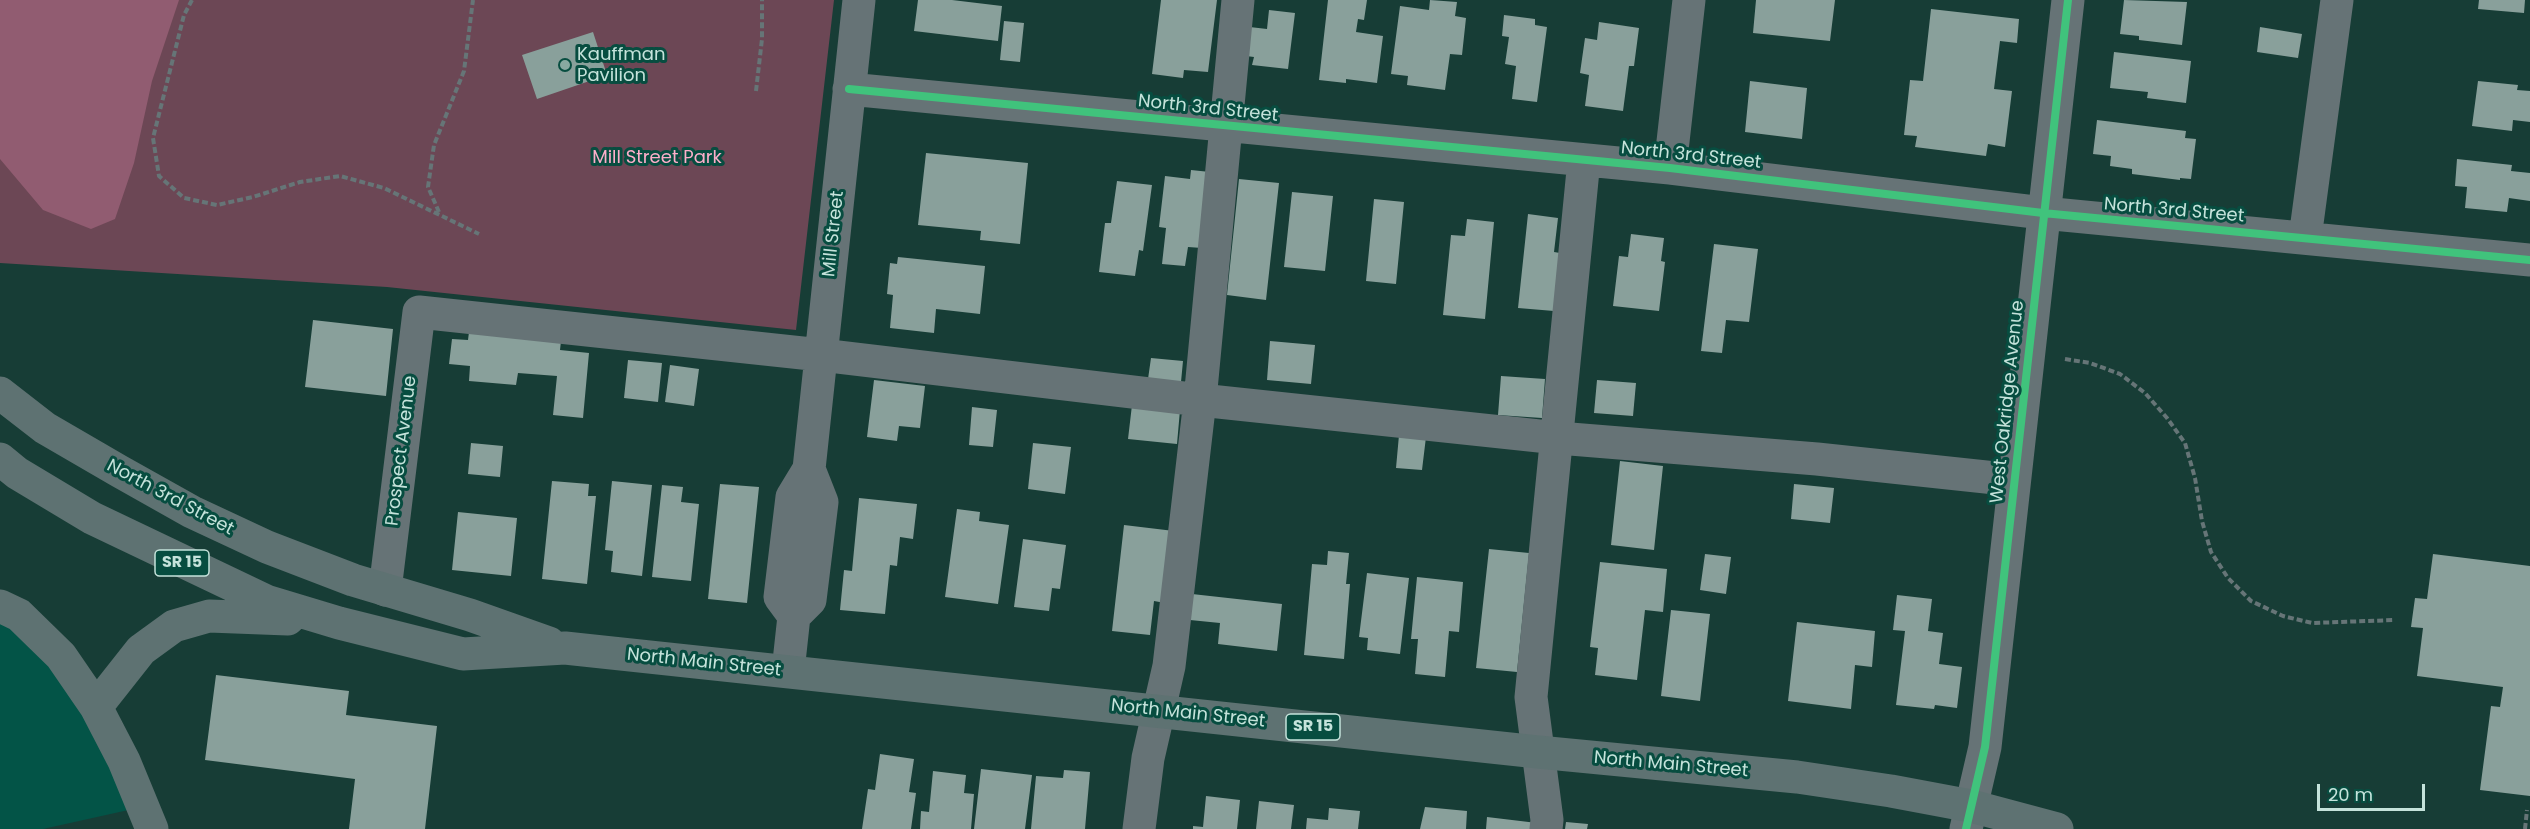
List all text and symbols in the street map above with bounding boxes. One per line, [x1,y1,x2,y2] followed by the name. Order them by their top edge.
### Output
[577,44,666,86] place label: Kauffman Pavilion
[558,58,572,72] marker: Kauffman Pavilion
[1137,91,1279,127] street label: North 3rd Street
[1620,138,1762,174] street label: North 3rd Street
[592,147,722,169] park label: Mill Street Park
[819,190,849,278] street label: Mill Street
[2103,194,2245,228] street label: North 3rd Street
[1987,299,2029,505] street label: West Oakridge Avenue
[382,375,422,527] street label: Prospect Avenue
[103,455,237,541] street label: North 3rd Street
[155,550,209,576] road number: SR 15
[626,644,782,682] street label: North Main Street
[1110,695,1266,733] street label: North Main Street
[1286,714,1340,740] road number: SR 15
[1593,747,1749,783] street label: North Main Street
[2320,772,2428,810] scale bar
[2328,782,2373,807] text: 20 m

